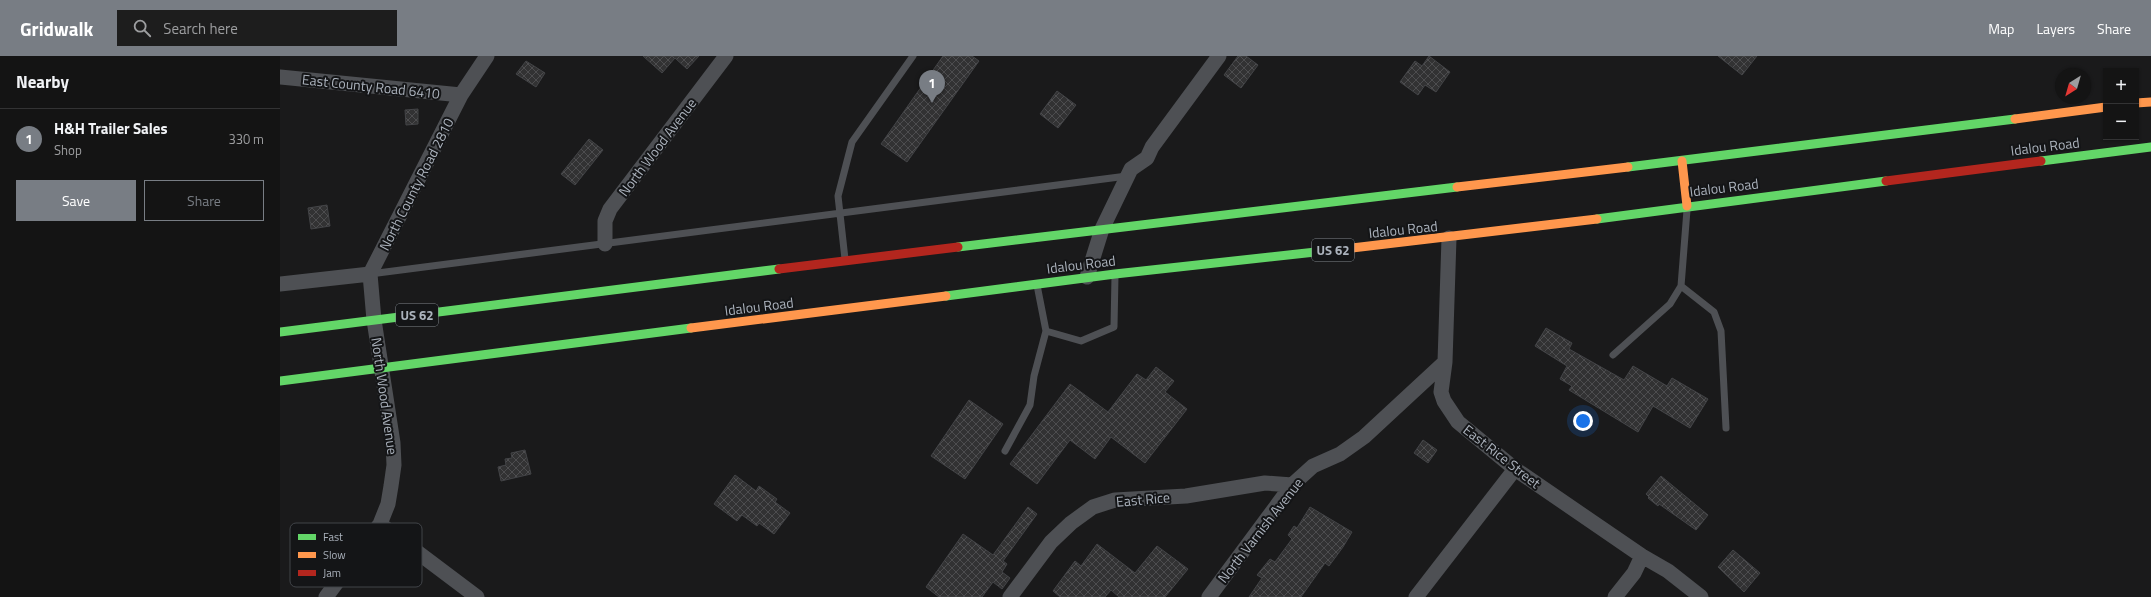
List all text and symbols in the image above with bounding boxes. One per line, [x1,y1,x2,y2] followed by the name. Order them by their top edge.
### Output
[117,10,397,46] search box
[20,14,93,43] text: Gridwalk
[131,17,153,39] icon: search
[163,17,238,40] text: Search here
[1988,18,2014,39] text: Map
[2036,18,2075,39] text: Layers
[2097,18,2131,39] text: Share
[301,68,441,104] street label: East County Road 6410
[2055,68,2091,104] north arrow
[2103,68,2139,140] map controls
[2103,68,2139,104] button: +
[16,69,69,95] text: Nearby
[919,70,945,103] pin: 1
[613,93,701,201] street label: North Wood Avenue
[2103,104,2139,140] button: −
[373,114,459,254] street label: North County Road 2810
[54,117,168,140] text: H&H Trailer Sales
[25,129,33,149] text: 1
[228,129,264,149] text: 330 m
[2009,131,2081,161] street label: Idalou Road
[54,140,82,160] text: Shop
[1688,172,1760,202] street label: Idalou Road
[16,180,136,221] button: Save
[144,180,264,221] button: Share
[1367,215,1439,243] street label: Idalou Road
[1312,239,1354,261] road number: US 62
[1045,249,1117,279] street label: Idalou Road
[723,291,795,321] street label: Idalou Road
[396,304,438,326] road number: US 62
[366,336,404,456] street label: North Wood Avenue
[1573,411,1593,431] your location
[1459,419,1545,493] street label: East Rice Street
[1212,473,1308,587] street label: North Varnish Avenue
[1115,486,1171,512] street label: East Rice
[290,523,422,587] legend
[323,529,343,545] text: Fast
[323,547,346,563] text: Slow
[323,565,341,581] text: Jam

